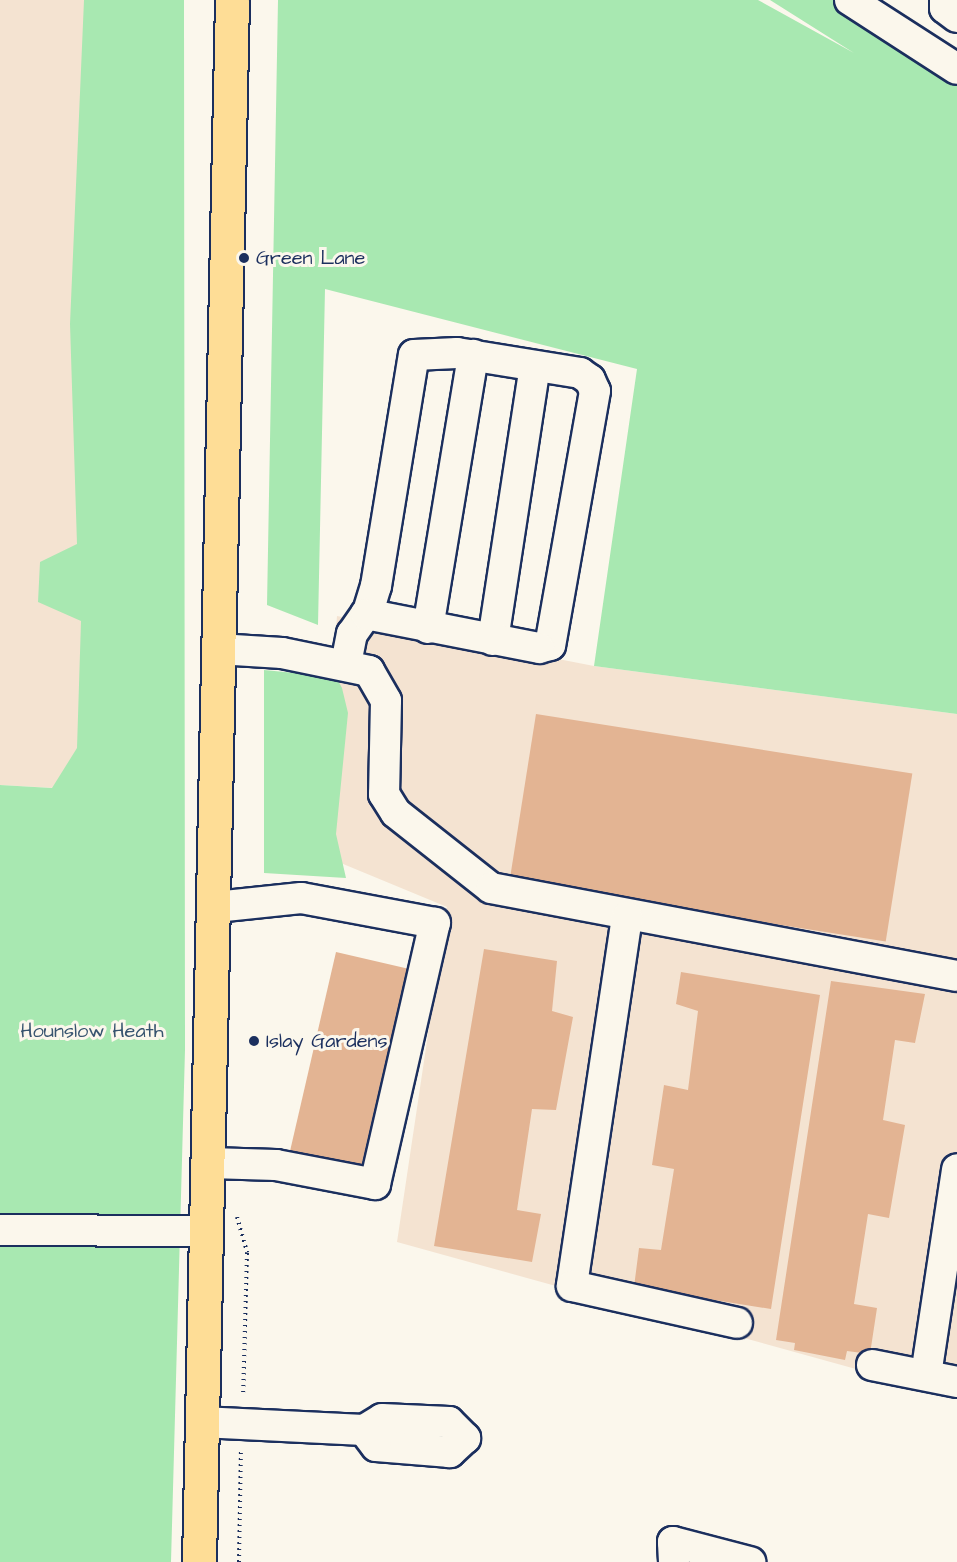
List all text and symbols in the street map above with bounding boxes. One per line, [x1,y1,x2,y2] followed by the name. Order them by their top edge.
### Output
[256,246,365,270] place label: Green Lane
[237,251,251,265] marker: Green Lane
[20,1019,164,1043] park label: Hounslow Heath
[266,1029,388,1053] place label: Islay Gardens
[247,1034,261,1048] marker: Islay Gardens

